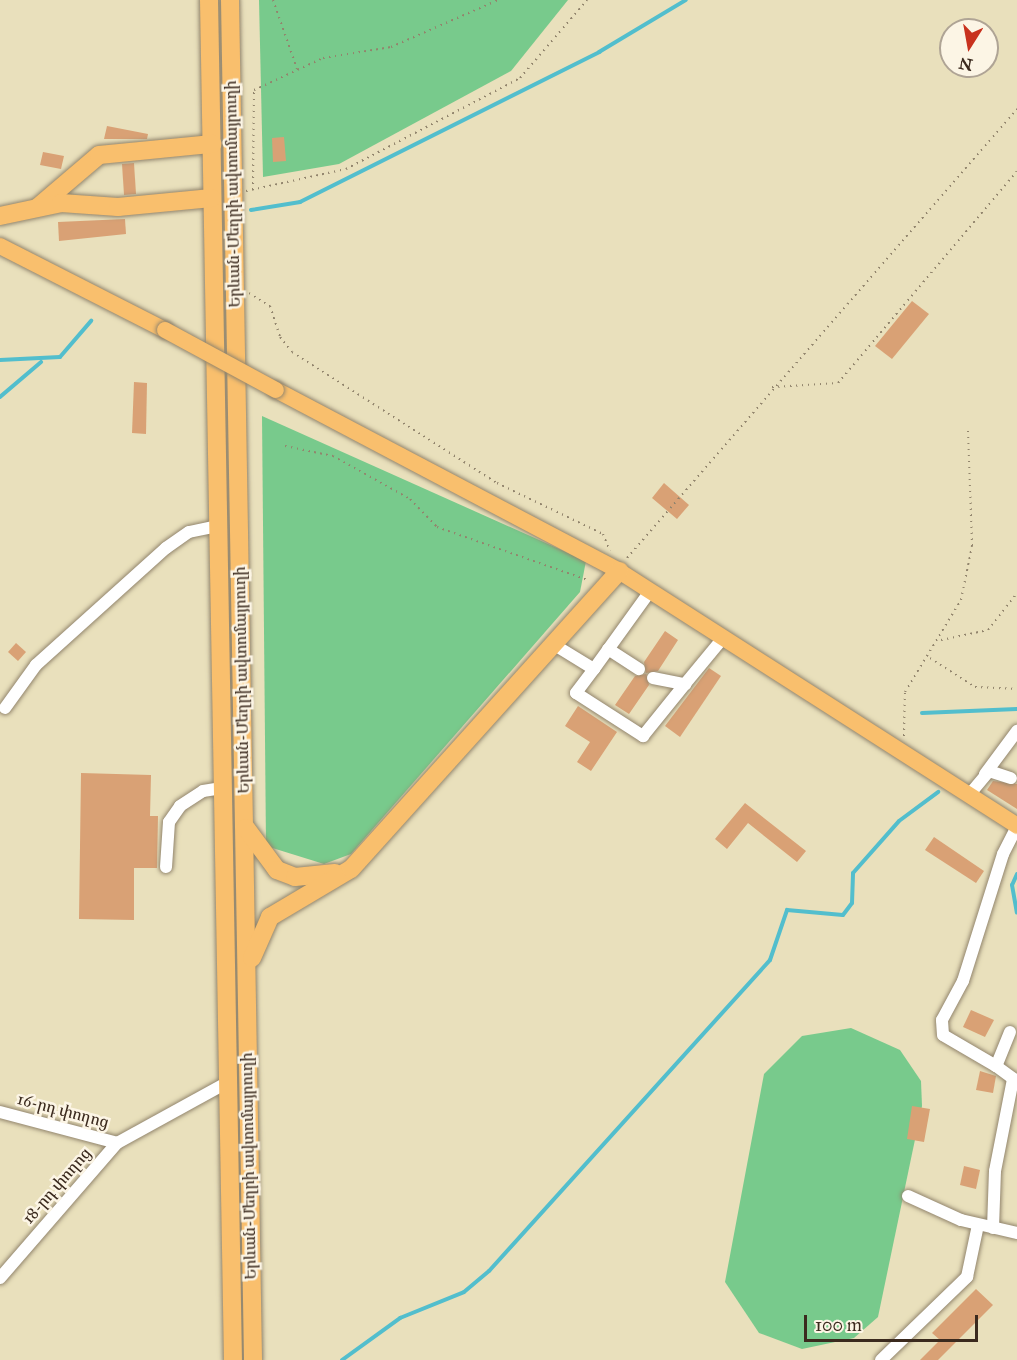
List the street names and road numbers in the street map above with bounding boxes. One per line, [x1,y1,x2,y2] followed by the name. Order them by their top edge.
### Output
[221,80,245,308] street label: Երևան-Մեղրի ավտոմայրուղի
[230,566,254,794] street label: Երևան-Մեղրի ավտոմայրուղի
[237,1052,261,1280] street label: Երևան-Մեղրի ավտոմայրուղի
[15,1090,111,1132] street label: 16-րդ փողոց
[19,1144,95,1228] street label: 18-րդ փողոց

